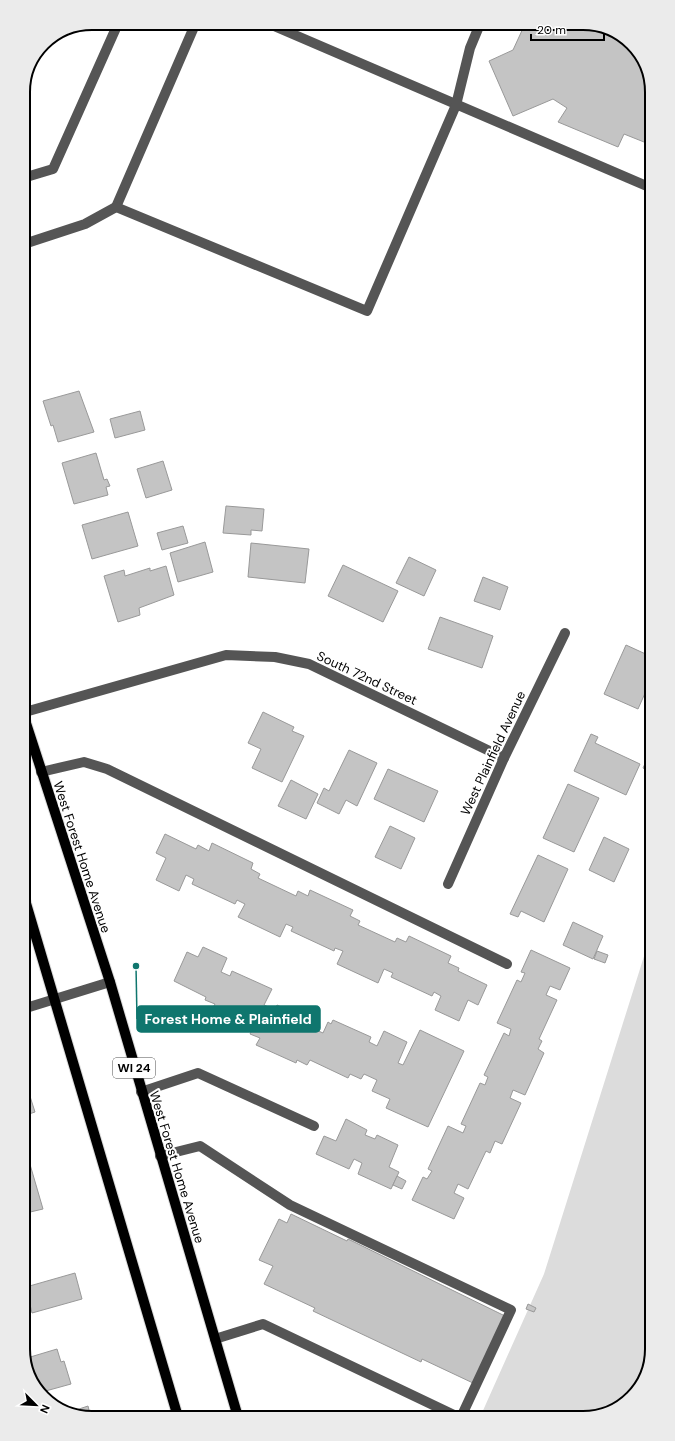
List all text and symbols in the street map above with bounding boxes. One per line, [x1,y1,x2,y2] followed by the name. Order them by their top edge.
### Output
[531,16,604,42] scale bar
[537,22,566,38] text: 20 m
[314,647,420,709] street label: South 72nd Street
[457,688,529,818] street label: West Plainfield Avenue
[49,779,115,935] street label: West Forest Home Avenue
[137,1006,320,1032] callout: Forest Home & Plainfield
[144,1010,312,1028] text: Forest Home & Plainfield
[113,1058,155,1078] road number: WI 24
[146,1089,208,1245] street label: West Forest Home Avenue
[16,1385,56,1425] north arrow
[37,1403,53,1416] text: N

